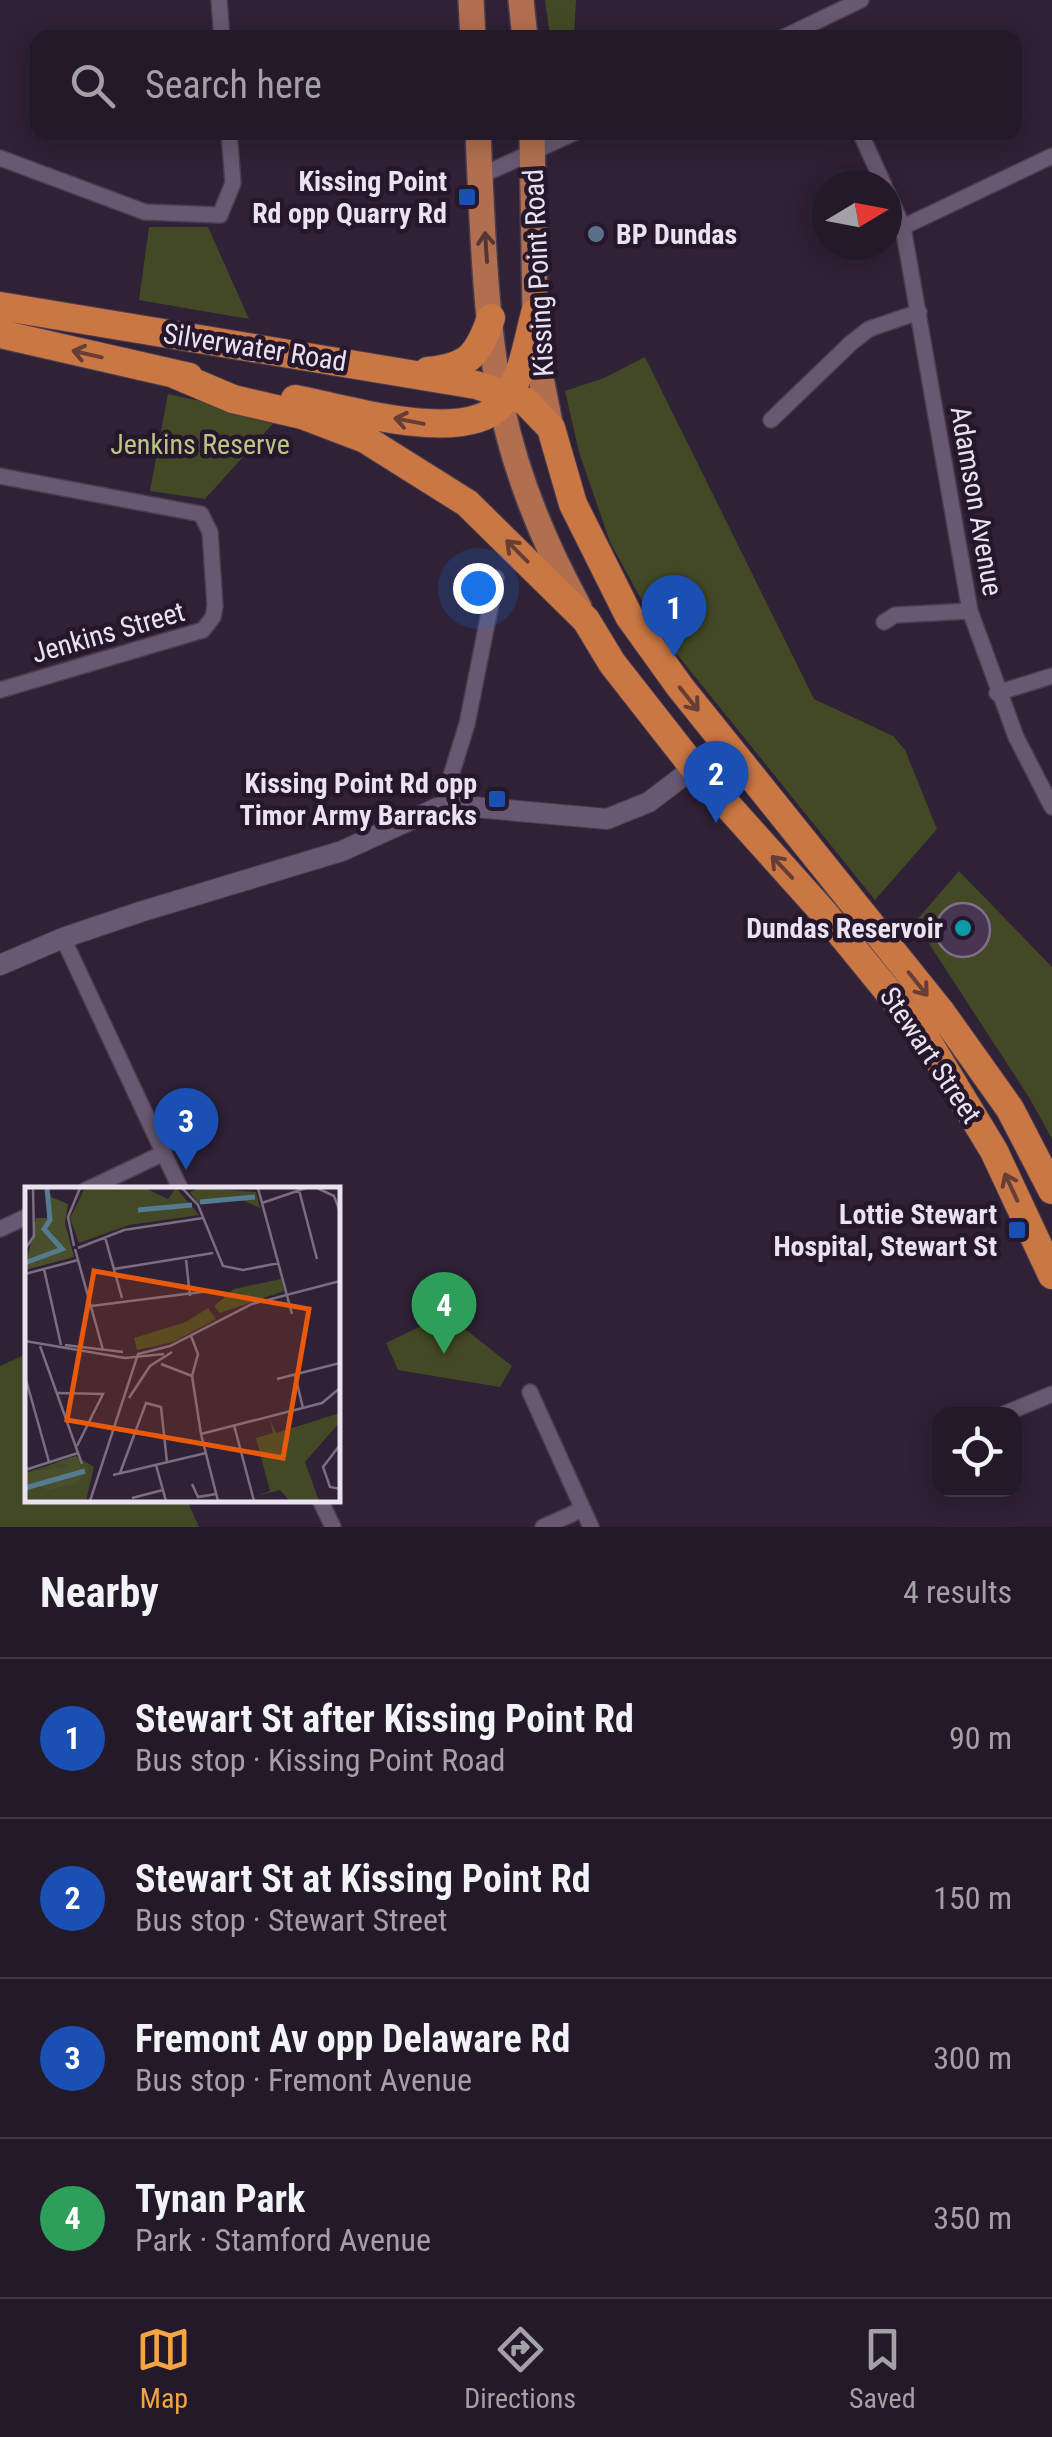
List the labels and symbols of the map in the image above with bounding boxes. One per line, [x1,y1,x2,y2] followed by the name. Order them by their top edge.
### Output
[252,165,447,230] place label: Kissing Point Rd opp Quarry Rd
[517,168,560,378] street label: Kissing Point Road
[812,170,902,260] north arrow
[456,186,478,208] marker: Kissing Point Rd opp Quarry Rd
[616,218,737,251] place label: BP Dundas
[585,223,607,245] marker: BP Dundas
[476,231,495,263] one-way arrow
[161,317,349,378] street label: Silverwater Road
[72,344,104,362] one-way arrow
[944,404,1009,598] street label: Adamson Avenue
[394,410,426,429] one-way arrow
[110,428,290,461] park label: Jenkins Reserve
[505,540,529,564] one-way arrow
[453,563,504,614] your location
[642,574,706,657] pin: 1
[28,595,188,670] street label: Jenkins Street
[678,686,700,712] one-way arrow
[684,740,748,823] pin: 2
[239,767,477,832] place label: Kissing Point Rd opp Timor Army Barracks
[486,788,508,810] marker: Kissing Point Rd opp Timor Army Barracks
[771,855,794,880] one-way arrow
[746,912,943,945] place label: Dundas Reservoir
[952,917,974,939] marker: Dundas Reservoir
[907,970,929,996] one-way arrow
[873,981,988,1130] street label: Stewart Street
[154,1088,218,1170] pin: 3
[1000,1172,1019,1202] one-way arrow
[25,1187,340,1502] inset map
[773,1198,997,1263] place label: Lottie Stewart Hospital, Stewart St
[1006,1219,1028,1241] marker: Lottie Stewart Hospital, Stewart St
[412,1272,476,1354] pin: 4

